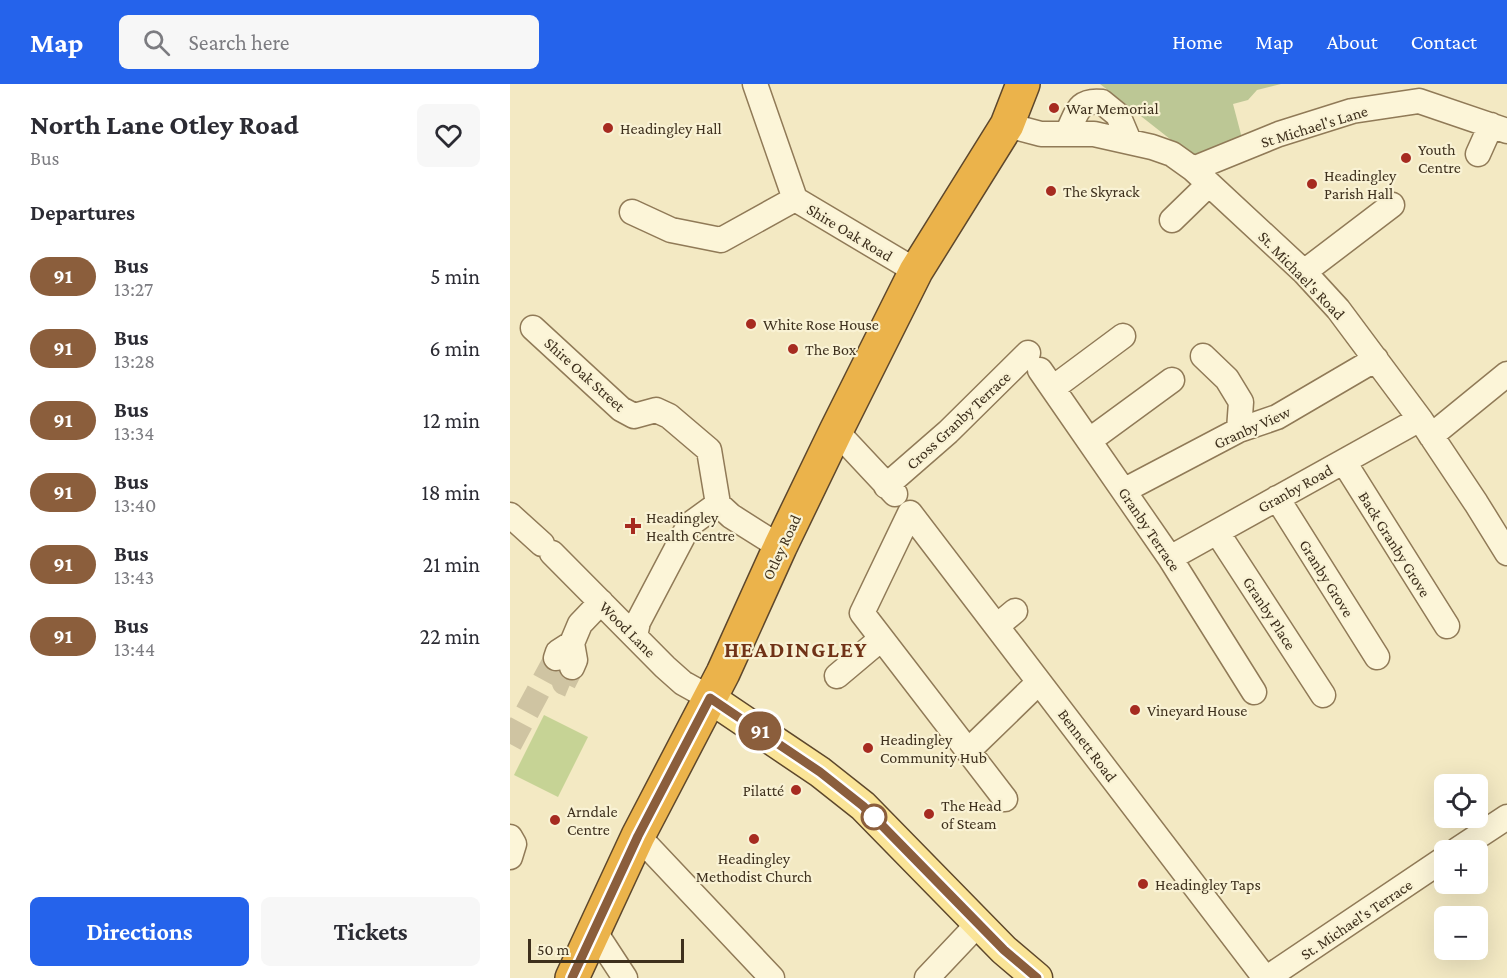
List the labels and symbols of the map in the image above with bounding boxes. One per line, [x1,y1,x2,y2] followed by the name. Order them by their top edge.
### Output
[1066,100,1159,117] place label: War Memorial
[1047,101,1061,115] marker: War Memorial
[1259,102,1370,151] street label: St Michael's Lane
[620,120,722,138] place label: Headingley Hall
[601,121,615,135] marker: Headingley Hall
[1418,141,1461,176] place label: Youth Centre
[1399,151,1413,165] marker: Youth Centre
[1324,167,1397,202] place label: Headingley Parish Hall
[1305,177,1319,191] marker: Headingley Parish Hall
[1063,183,1140,201] place label: The Skyrack
[1044,184,1058,198] marker: The Skyrack
[804,200,896,265] street label: Shire Oak Road
[1255,228,1348,323] street label: St. Michael's Road
[763,316,879,333] place label: White Rose House
[744,317,758,331] marker: White Rose House
[541,334,629,415] street label: Shire Oak Street
[805,341,857,358] place label: The Box
[786,342,800,356] marker: The Box
[903,368,1014,474] street label: Cross Granby Terrace
[1211,403,1294,453] street label: Granby View
[1255,461,1336,517] street label: Granby Road
[1115,484,1184,575] street label: Granby Terrace
[1354,488,1434,601] street label: Back Granby Grove
[646,509,735,544] place label: Headingley Health Centre
[759,511,805,583] street label: Otley Road
[624,517,642,535] marker: Headingley Health Centre
[1295,537,1357,620] street label: Granby Grove
[1239,574,1299,653] street label: Granby Place
[596,598,659,661] street label: Wood Lane
[724,637,868,662] district label: HEADINGLEY
[1147,702,1247,720] place label: Vineyard House
[1128,703,1142,717] marker: Vineyard House
[1055,706,1121,785] street label: Bennett Road
[733,712,787,750] line badge: 91
[880,731,987,767] place label: Headingley Community Hub
[861,741,875,755] marker: Headingley Community Hub
[743,782,784,799] place label: Pilatté
[789,783,803,797] marker: Pilatté
[941,797,1002,832] place label: The Head of Steam
[567,803,617,838] place label: Arndale Centre
[861,804,887,830] unlabelled marker
[922,807,936,821] marker: The Head of Steam
[548,813,562,827] marker: Arndale Centre
[747,832,761,846] marker: Headingley Methodist Church
[696,850,813,885] place label: Headingley Methodist Church
[1155,876,1261,894] place label: Headingley Taps
[1297,876,1415,963] street label: St. Michael's Terrace
[1136,877,1150,891] marker: Headingley Taps
[528,936,684,964] scale bar

